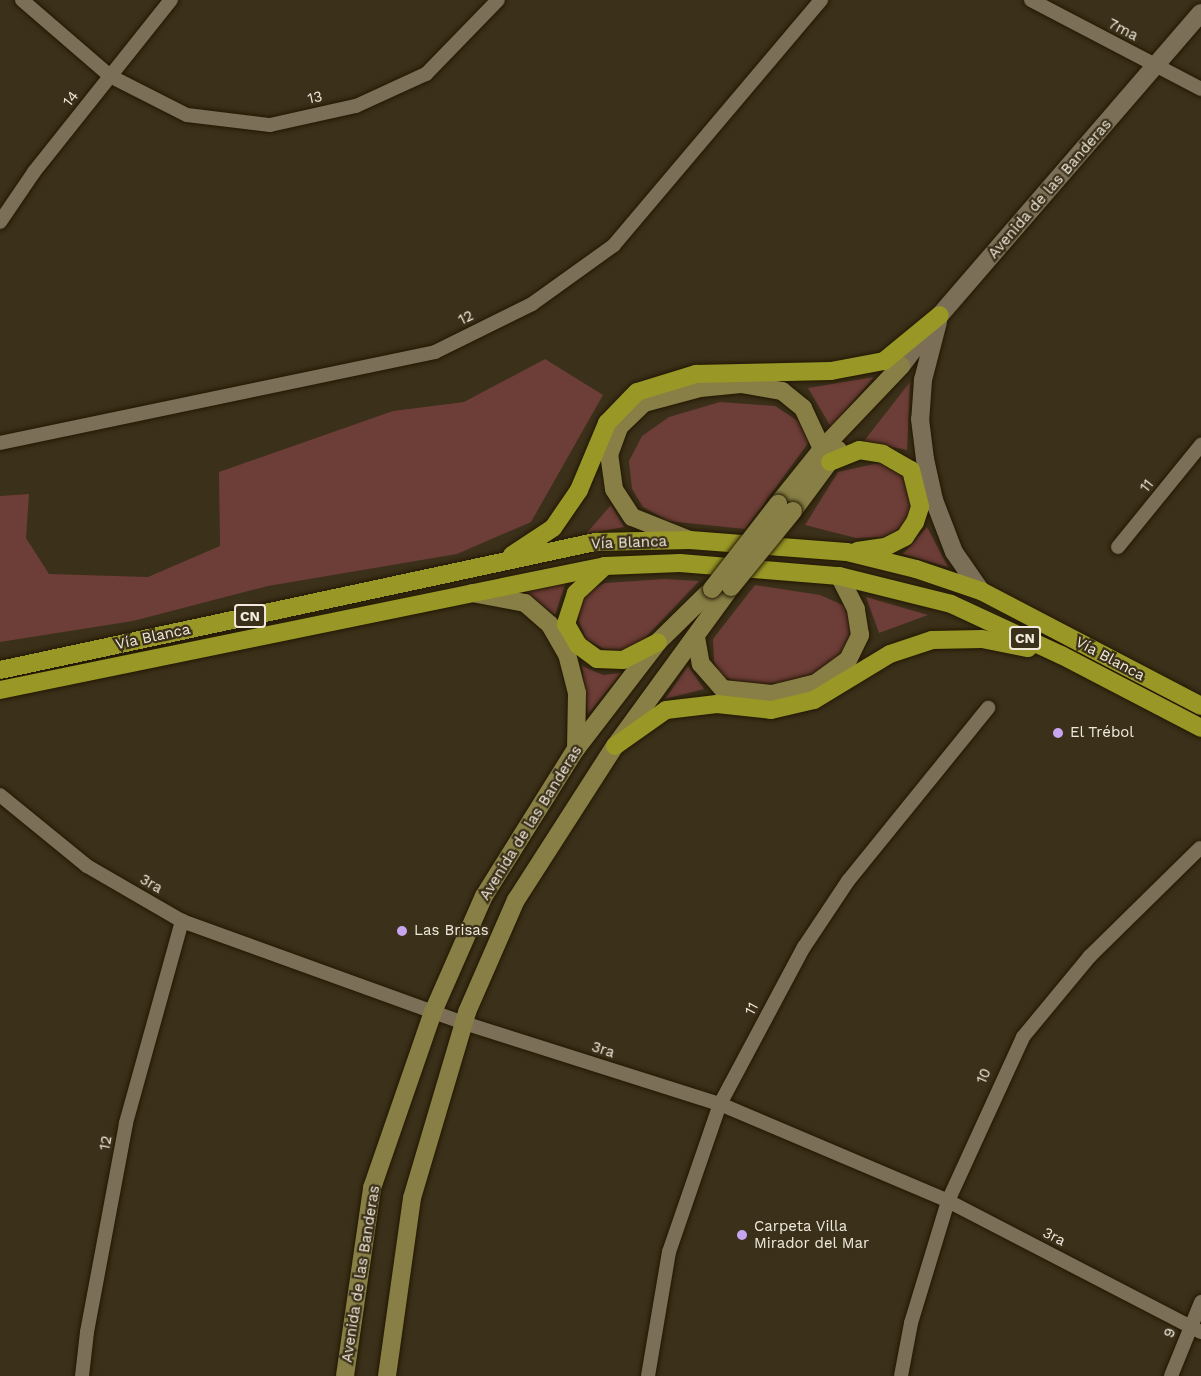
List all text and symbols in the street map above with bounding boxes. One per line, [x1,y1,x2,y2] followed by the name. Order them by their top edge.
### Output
[1105,15,1141,45] street label: 7ma
[59,88,83,110] street label: 14
[306,88,324,108] street label: 13
[984,115,1116,263] street label: Avenida de las Banderas
[455,307,477,329] street label: 12
[1136,476,1158,496] street label: 11
[591,533,667,553] street label: Vía Blanca
[234,605,266,627] road number: CN
[114,620,192,654] street label: Vía Blanca
[1008,627,1042,649] road number: CN
[1072,633,1148,685] street label: Vía Blanca
[1070,724,1135,742] place label: El Trébol
[1051,726,1065,740] marker: El Trébol
[476,742,586,904] street label: Avenida de las Banderas
[136,870,166,898] street label: 3ra
[414,922,489,940] place label: Las Brisas
[395,924,409,938] marker: Las Brisas
[741,1000,763,1018] street label: 11
[589,1038,617,1062] street label: 3ra
[973,1065,995,1087] street label: 10
[96,1134,116,1152] street label: 12
[338,1184,384,1364] street label: Avenida de las Banderas
[754,1217,870,1252] place label: Carpeta Villa Mirador del Mar
[1040,1224,1068,1250] street label: 3ra
[735,1228,749,1242] marker: Carpeta Villa Mirador del Mar
[1160,1325,1180,1341] street label: 9

